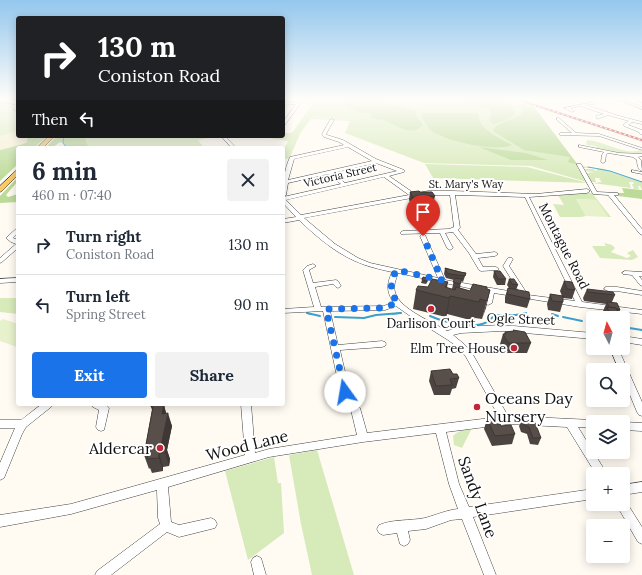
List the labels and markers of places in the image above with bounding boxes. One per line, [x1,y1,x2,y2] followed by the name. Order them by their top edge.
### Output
[406,195,440,236] pin
[426,304,436,314] marker: Darlison Court
[386,315,476,332] place label: Darlison Court
[410,340,506,357] place label: Elm Tree House
[509,343,519,353] marker: Elm Tree House
[485,388,573,426] place label: Oceans Day Nursery
[472,402,482,412] marker: Oceans Day Nursery
[88,438,152,458] place label: Aldercar
[155,443,165,453] marker: Aldercar

